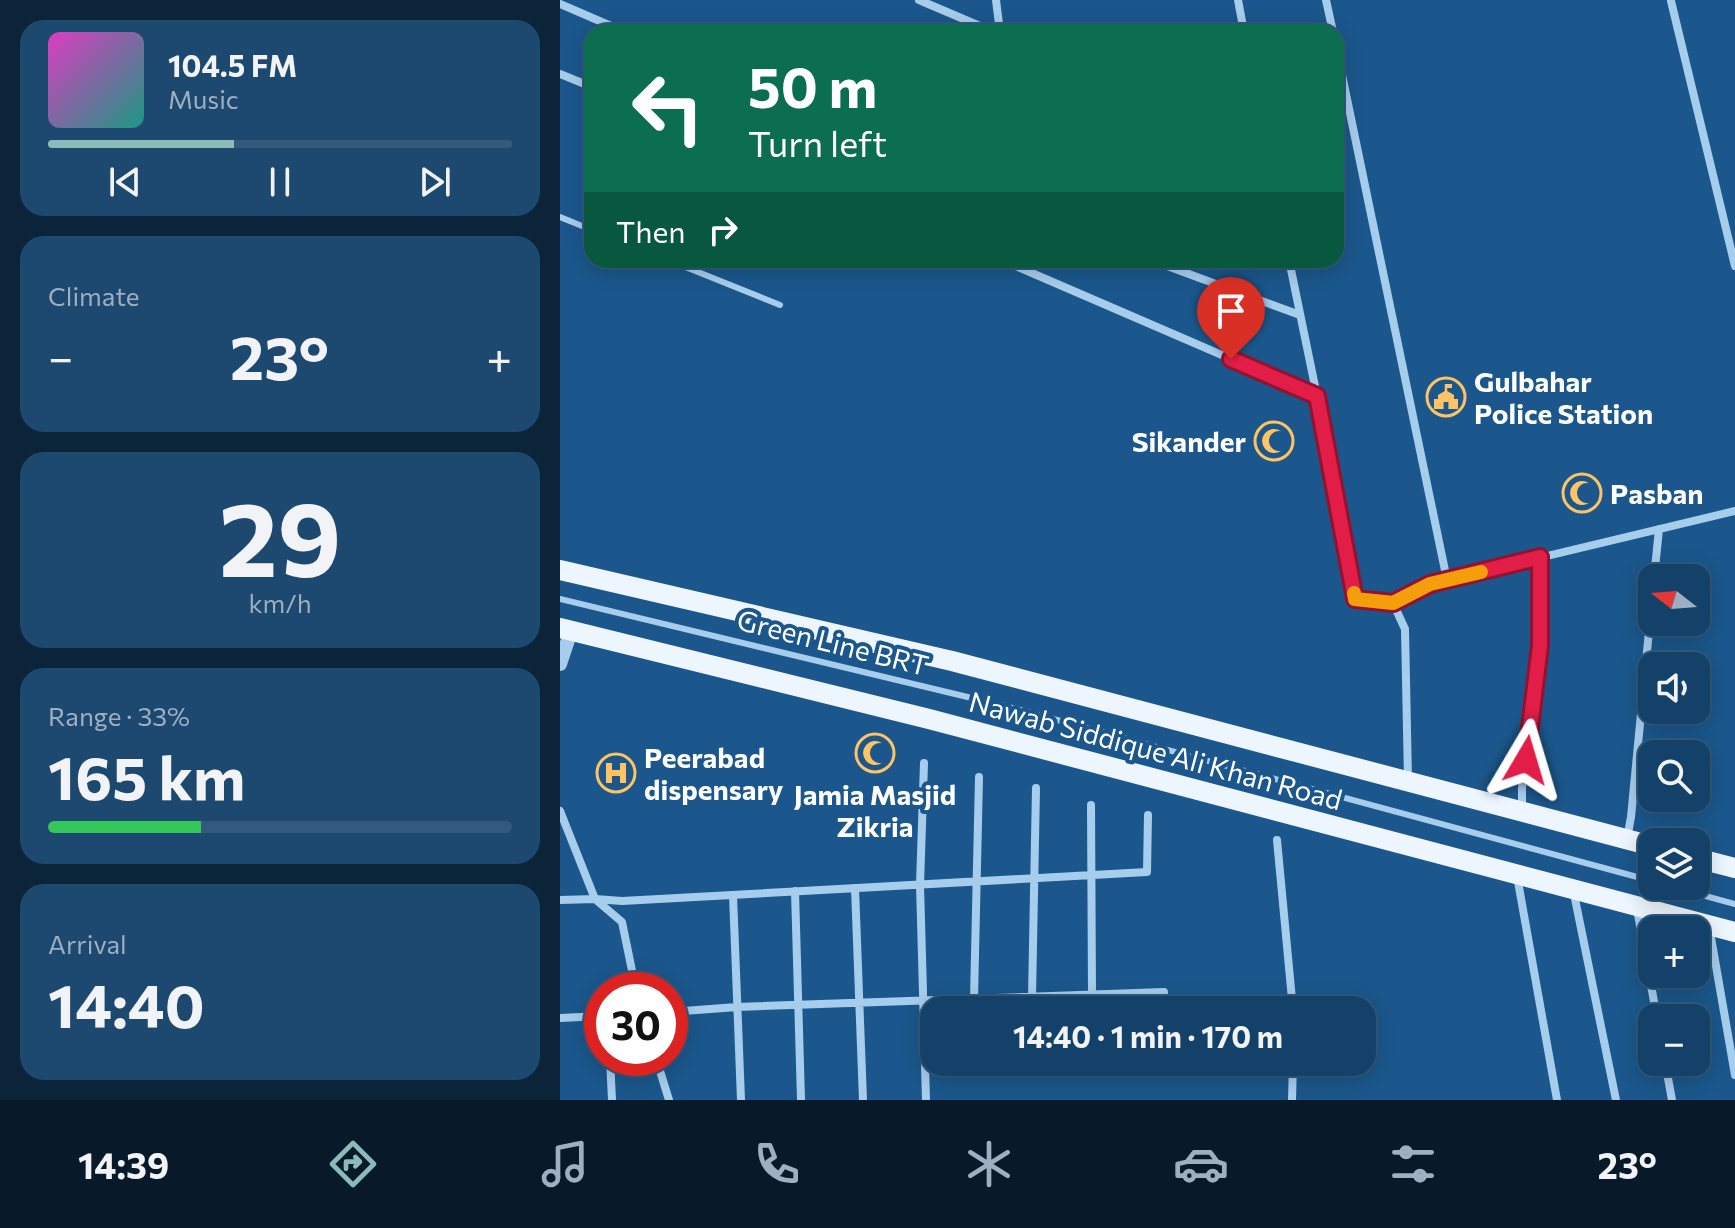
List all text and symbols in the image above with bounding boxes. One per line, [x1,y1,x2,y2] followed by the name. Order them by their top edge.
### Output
[168,46,297,83] text: 104.5 FM
[748,51,877,120] text: 50 m
[616,56,720,160] icon: left
[168,83,239,114] text: Music
[748,120,887,164] text: Turn left
[103,160,147,204] icon: previous
[258,160,302,204] icon: pause
[413,160,457,204] icon: next
[701,208,745,252] icon: right
[616,212,685,249] text: Then
[1197,277,1265,359] pin
[48,280,140,311] text: Climate
[1209,289,1253,333] icon: arrive
[230,319,329,392] text: 23°
[48,329,73,383] text: −
[486,329,512,383] text: +
[1474,364,1653,430] place label: Gulbahar Police Station
[1425,376,1467,418] public building icon: Gulbahar Police Station
[1253,420,1295,462] mosque icon: Sikander
[1132,424,1246,458] place label: Sikander
[219,471,341,598] text: 29
[1561,472,1603,514] mosque icon: Pasban
[1610,476,1704,510] place label: Pasban
[1638,564,1710,636] north arrow
[1638,564,1710,1076] map controls
[248,587,312,618] text: km/h
[734,602,932,682] street label: Green Line BRT
[1638,652,1710,724] button: sound
[966,684,1346,816] street label: Nawab Siddique Ali Khan Road
[48,700,190,731] text: Range · 33%
[1484,718,1568,802] position arrow
[854,732,896,774] mosque icon: Jamia Masjid Zikria
[48,739,245,812] text: 165 km
[644,740,783,806] place label: Peerabad dispensary
[1638,740,1710,812] button: search
[595,752,637,794] hospital icon: Peerabad dispensary
[794,777,956,843] place label: Jamia Masjid Zikria
[1638,828,1710,900] button: layers
[1638,916,1710,988] button: +
[48,928,127,959] text: Arrival
[48,967,205,1040] text: 14:40
[584,972,688,1076] speed limit sign: 30
[1638,1004,1710,1076] button: −
[1013,1017,1283,1054] text: 14:40 · 1 min · 170 m
[325,1136,381,1192] icon: directions
[537,1136,593,1192] icon: music
[749,1136,805,1192] icon: phone
[961,1136,1017,1192] icon: climate
[1173,1136,1229,1192] icon: car
[1385,1136,1441,1192] icon: filters
[78,1142,169,1186] text: 14:39
[1597,1142,1657,1186] text: 23°

